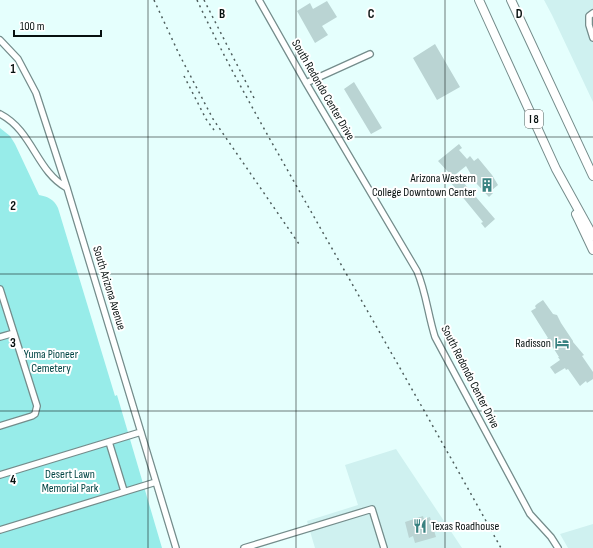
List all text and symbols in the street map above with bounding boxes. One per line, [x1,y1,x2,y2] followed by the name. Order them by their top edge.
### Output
[219,6,225,22] text: B
[368,6,375,22] text: C
[516,6,523,22] text: D
[14,12,101,38] scale bar
[20,19,45,34] text: 100 m
[288,37,358,143] street label: South Redondo Center Drive
[10,61,16,77] text: 1
[525,110,543,128] road number: I 8
[372,171,477,200] place label: Arizona Western College Downtown Center
[479,177,495,193] building icon: Arizona Western College Downtown Center
[10,198,16,214] text: 2
[89,244,129,332] street label: South Arizona Avenue
[438,323,503,431] street label: South Redondo Center Drive
[10,335,16,351] text: 3
[554,335,570,351] hotel icon: Radisson
[515,336,551,351] place label: Radisson
[24,347,79,376] park label: Yuma Pioneer Cemetery
[42,467,99,496] park label: Desert Lawn Memorial Park
[10,472,16,488] text: 4
[412,518,428,534] restaurant icon: Texas Roadhouse
[431,519,499,534] place label: Texas Roadhouse

